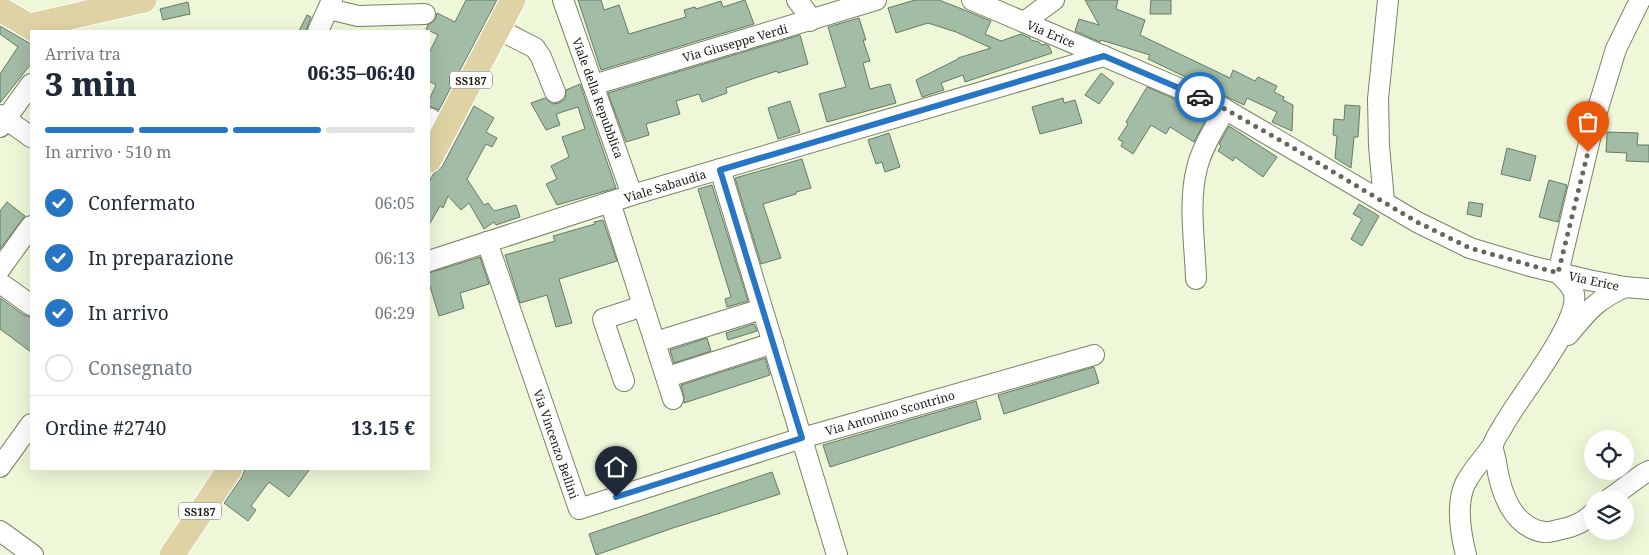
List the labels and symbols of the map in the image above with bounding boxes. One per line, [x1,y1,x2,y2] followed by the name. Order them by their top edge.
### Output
[1024,16,1078,52] street label: Via Erice
[680,20,790,66] street label: Via Giuseppe Verdi
[568,35,628,161] street label: Viale della Repubblica
[450,72,492,88] road number: SS187
[1175,72,1225,122] courier
[1567,101,1609,152] pin
[622,165,708,207] street label: Viale Sabaudia
[1567,267,1621,295] street label: Via Erice
[823,386,957,440] street label: Via Antonino Scontrino
[529,387,583,501] street label: Via Vincenzo Bellini
[595,446,637,497] pin
[179,502,221,520] road number: SS187

